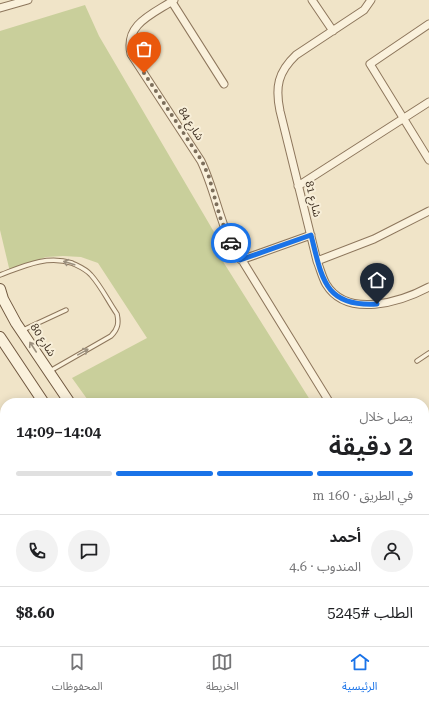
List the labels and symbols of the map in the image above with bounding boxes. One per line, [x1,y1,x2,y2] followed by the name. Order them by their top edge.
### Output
[127,32,161,73] pin
[175,105,207,144] street label: شارع 84
[301,180,324,219] street label: شارع 81
[211,223,251,263] courier
[62,259,75,266] one-way arrow
[360,263,394,304] pin
[27,321,59,360] street label: شارع 80
[29,342,37,353] one-way arrow
[77,348,89,356] one-way arrow

